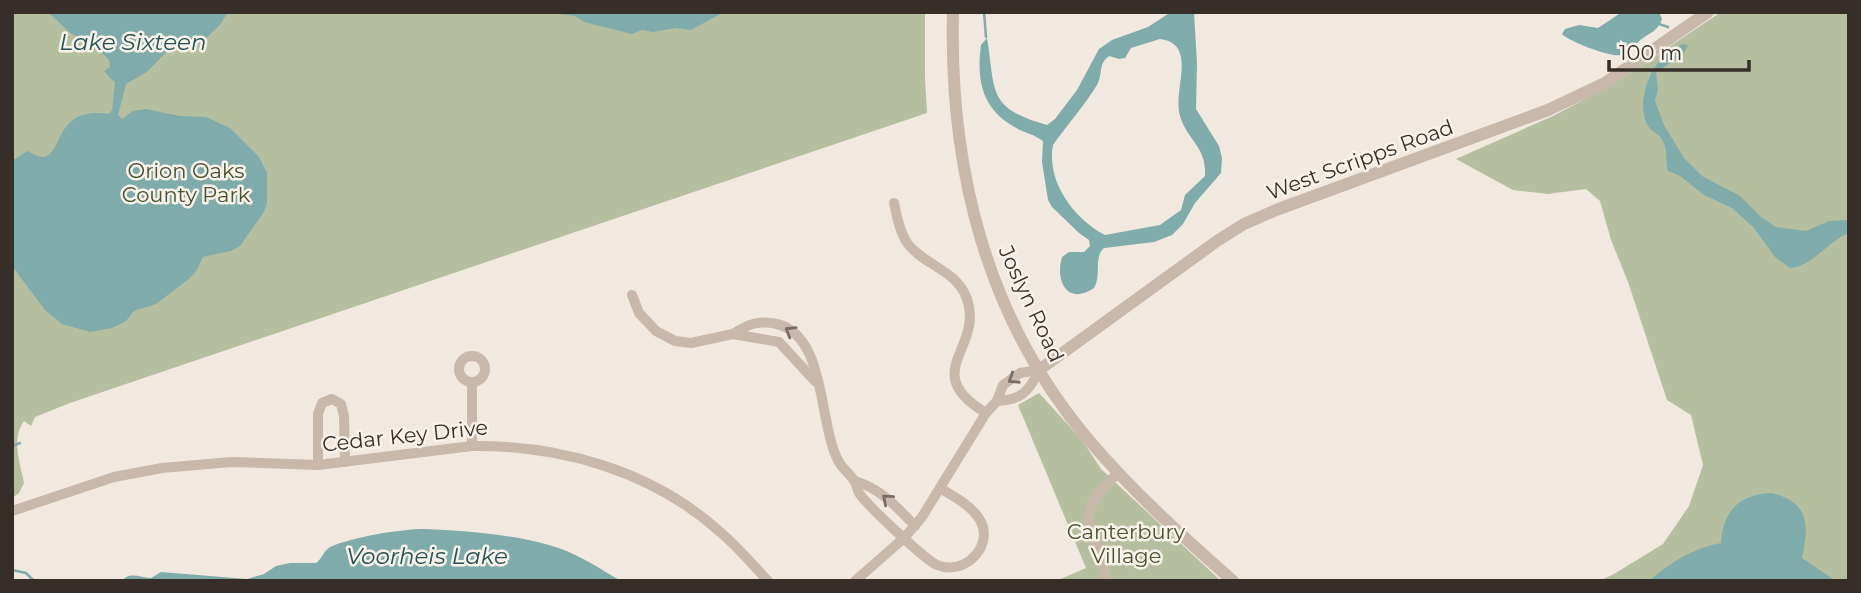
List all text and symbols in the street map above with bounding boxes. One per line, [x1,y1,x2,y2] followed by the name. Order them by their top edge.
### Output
[60,28,206,56] water label: Lake Sixteen
[1609,28,1749,72] scale bar
[1619,40,1682,65] text: 100 m
[1263,114,1457,205] street label: West Scripps Road
[122,158,251,207] park label: Orion Oaks County Park
[993,241,1069,366] street label: Joslyn Road
[785,326,798,339] one-way arrow
[1007,371,1020,384] one-way arrow
[321,414,489,457] street label: Cedar Key Drive
[883,495,896,507] one-way arrow
[1067,519,1186,568] park label: Canterbury Village
[346,542,508,570] water label: Voorheis Lake

